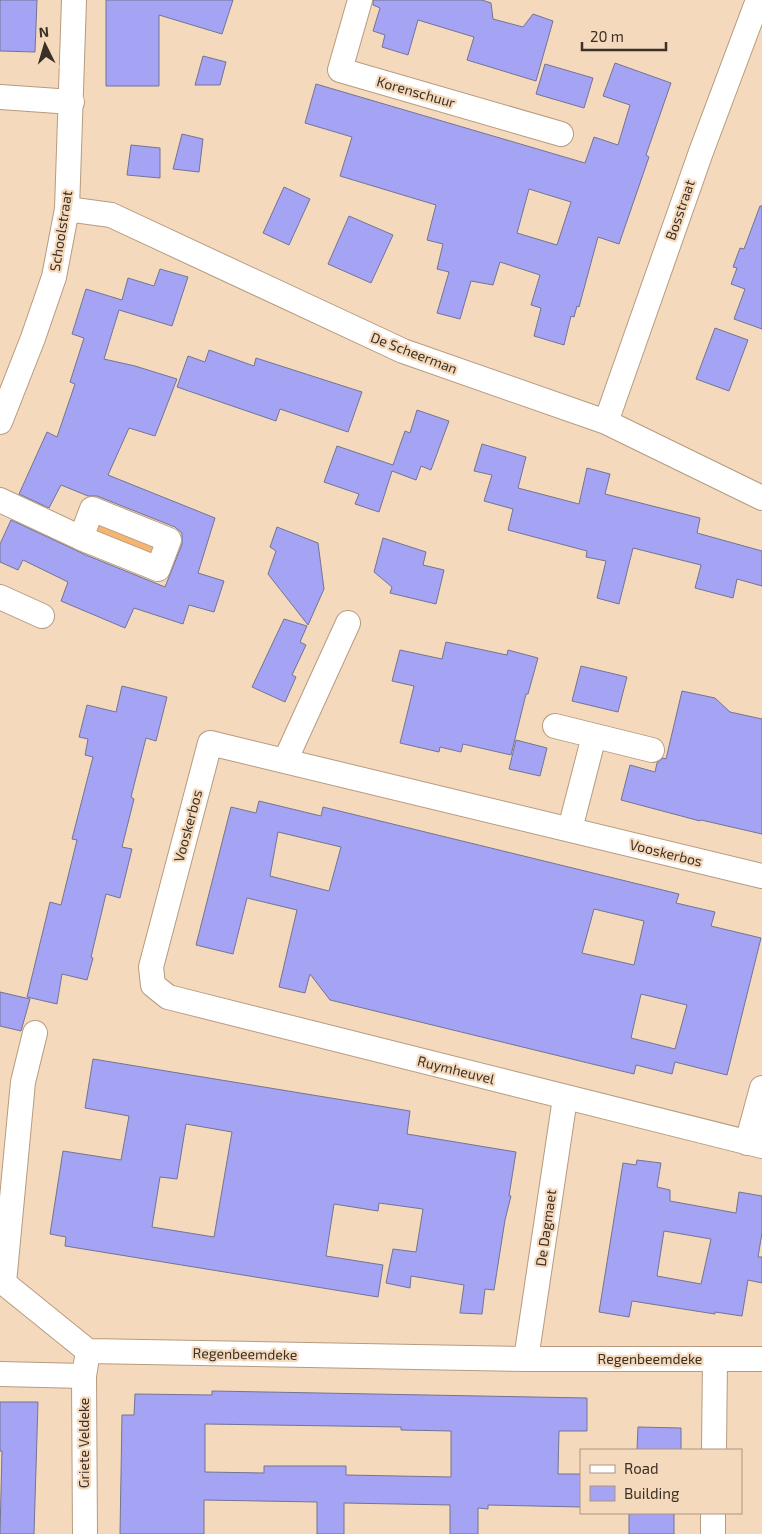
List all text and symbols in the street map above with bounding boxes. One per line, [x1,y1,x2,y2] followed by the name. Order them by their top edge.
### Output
[20,20,70,70] north arrow
[582,20,666,52] scale bar
[38,23,50,40] text: N
[590,27,624,45] text: 20 m
[375,72,458,111] street label: Korenschuur
[661,178,698,242] street label: Bosstraat
[46,189,75,273] street label: Schoolstraat
[368,328,460,377] street label: De Scheerman
[170,788,205,864] street label: Vooskerbos
[628,835,704,870] street label: Vooskerbos
[416,1052,497,1088] street label: Ruymheuvel
[532,1188,559,1268] street label: De Dagmaet
[192,1344,298,1363] street label: Regenbeemdeke
[598,1350,702,1367] street label: Regenbeemdeke
[75,1398,92,1488] street label: Griete Veldeke
[580,1449,742,1514] legend
[624,1459,659,1477] text: Road
[624,1484,680,1502] text: Building

